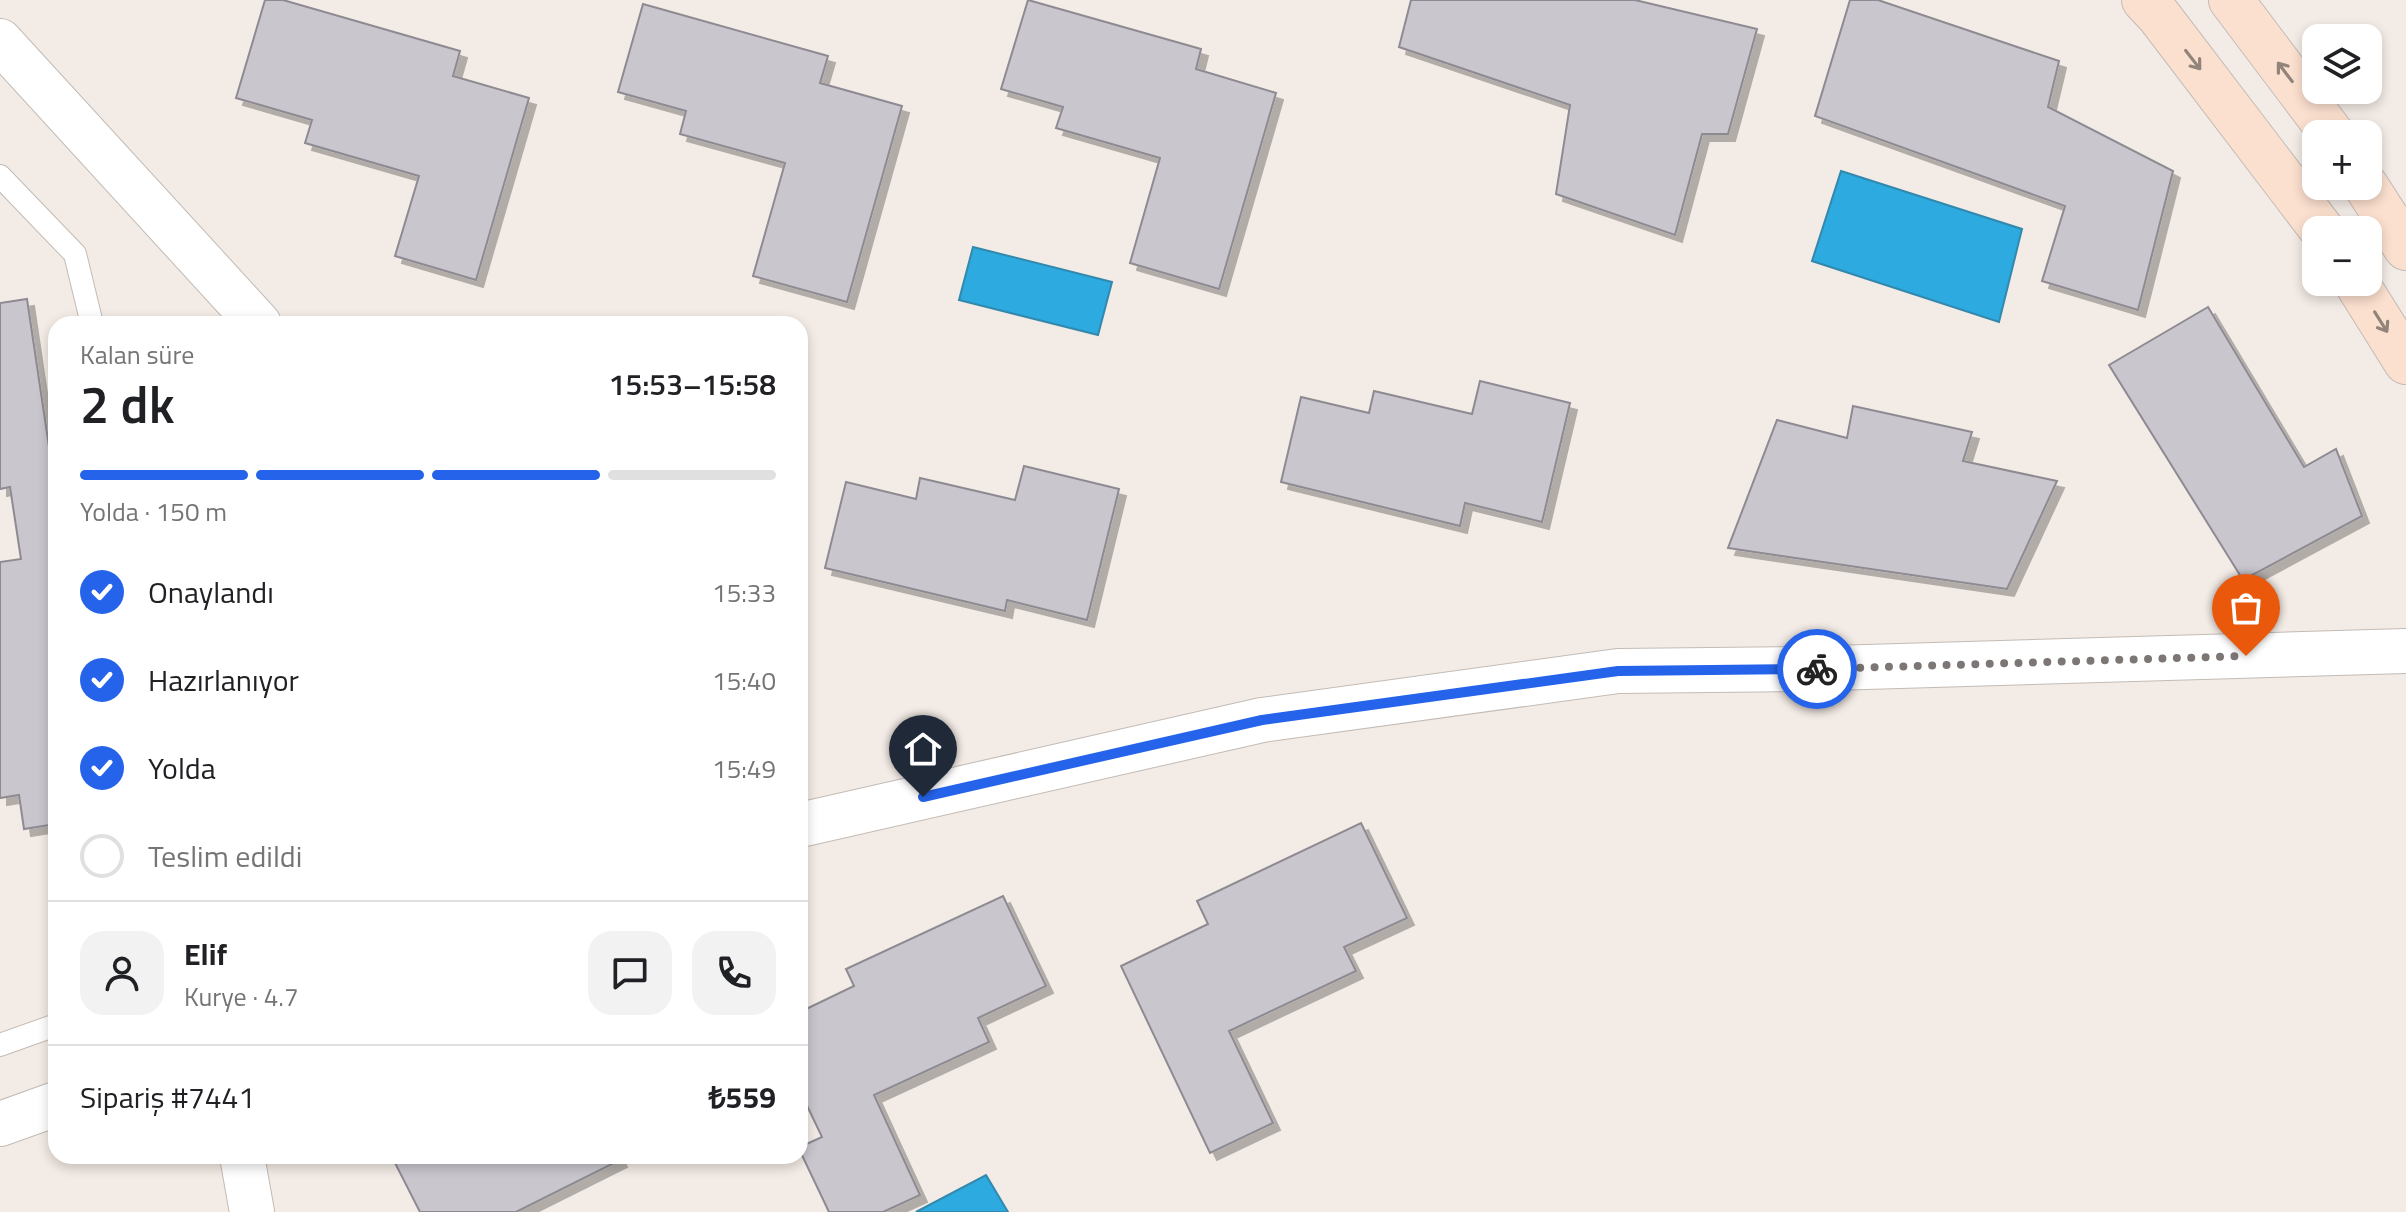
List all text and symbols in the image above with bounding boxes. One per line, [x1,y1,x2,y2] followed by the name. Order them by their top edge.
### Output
[2302,24,2382,296] map controls
[2302,24,2382,104] button: layers
[2184,49,2202,70] one-way arrow
[2277,62,2294,83] one-way arrow
[2302,120,2382,200] button: +
[2302,216,2382,296] button: −
[2374,310,2390,333] one-way arrow
[80,335,194,374] text: Kalan süre
[609,361,776,407] text: 15:53–15:58
[80,364,175,443] text: 2 dk
[80,492,227,531] text: Yolda · 150 m
[148,569,274,615] text: Onaylandı
[80,570,124,614] icon: check
[712,573,776,612] text: 15:33
[2212,574,2280,656] pin
[2224,586,2268,630] icon: bag
[1777,629,1857,709] courier
[1795,647,1839,691] icon: bike
[148,657,299,703] text: Hazırlanıyor
[80,658,124,702] icon: check
[712,661,776,700] text: 15:40
[889,715,957,797] pin
[901,727,945,771] icon: home
[148,745,216,791] text: Yolda
[80,746,124,790] icon: check
[712,749,776,788] text: 15:49
[148,833,302,879] text: Teslim edildi
[80,931,164,1015] button: person
[184,931,227,977] text: Elif
[588,931,672,1015] button: chat
[692,931,776,1015] button: phone
[184,977,299,1016] text: Kurye · 4.7
[80,1074,255,1120] text: Sipariş #7441
[708,1074,776,1120] text: ₺559

